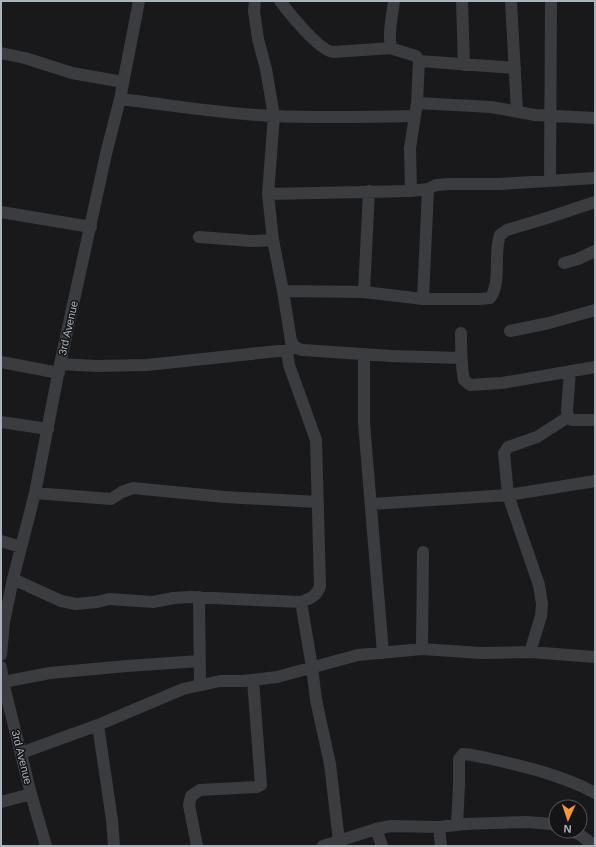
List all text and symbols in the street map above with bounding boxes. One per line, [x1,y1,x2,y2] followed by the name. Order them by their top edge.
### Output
[56,300,80,356] street label: 3rd Avenue
[9,729,35,785] street label: 3rd Avenue
[548,799,588,839] north arrow
[563,823,572,835] text: N

